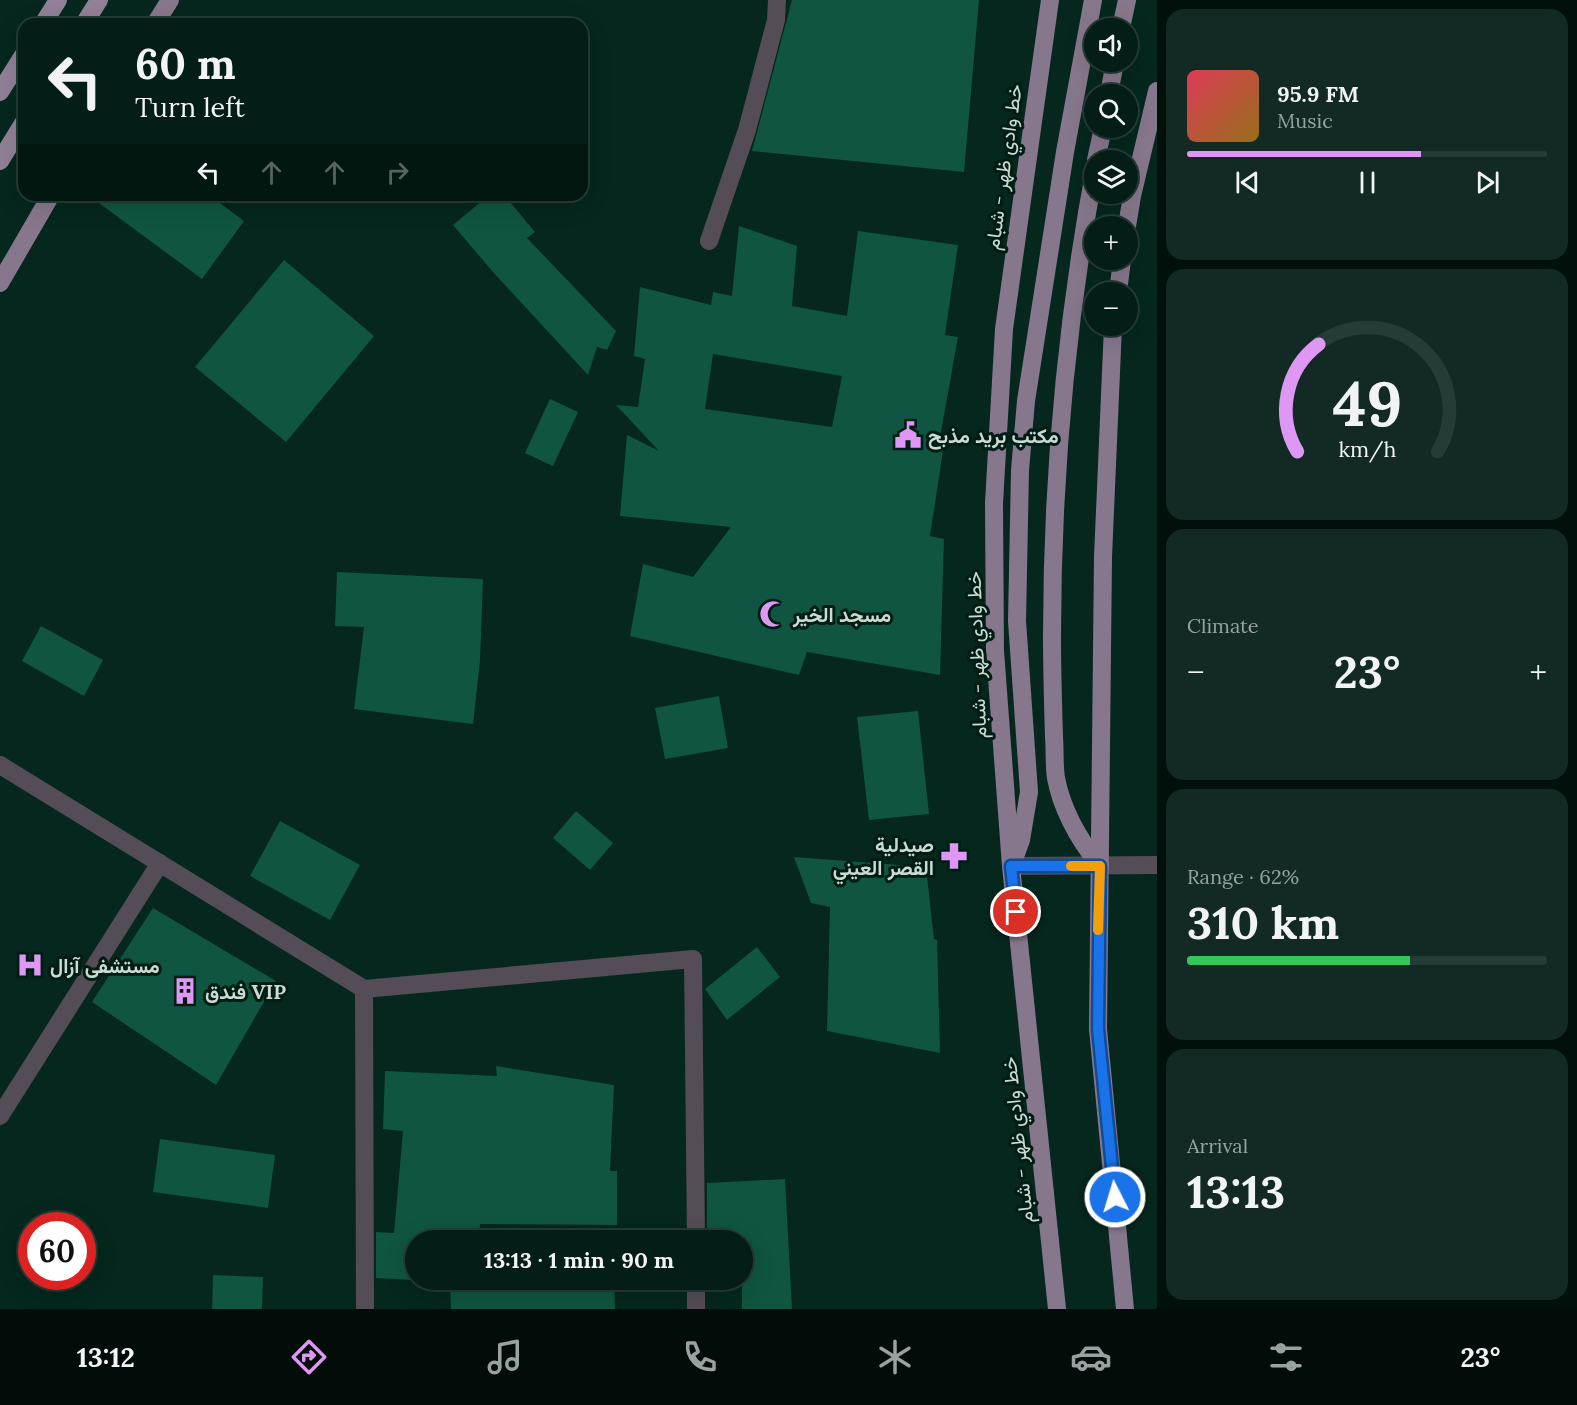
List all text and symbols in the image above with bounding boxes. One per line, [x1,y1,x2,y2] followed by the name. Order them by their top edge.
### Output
[1084,18,1138,336] map controls
[1084,18,1138,72] button: sound
[135,37,236,91] text: 60 m
[36,42,114,120] icon: left
[1277,80,1359,108] text: 95.9 FM
[979,82,1032,252] street label: خط وادي ظهر - شبام
[1084,84,1138,138] button: search
[135,90,245,124] text: Turn left
[1277,108,1333,133] text: Music
[1084,150,1138,204] button: layers
[192,156,225,189] icon: left
[255,156,288,189] icon: ahead
[318,156,351,189] icon: ahead
[381,156,414,189] icon: right
[1231,166,1264,199] icon: previous
[1351,166,1384,199] icon: pause
[1471,166,1504,199] icon: next
[1084,216,1138,270] button: +
[1084,282,1138,336] button: −
[1332,363,1402,443] text: 49
[893,420,923,450] public building icon: مكتب بريد مذبح
[928,423,1059,450] place label: مكتب بريد مذبح
[1338,435,1396,463] text: km/h
[961,571,996,739] street label: خط وادي ظهر - شبام
[758,599,788,629] mosque icon: مسجد الخير
[792,602,891,628] place label: مسجد الخير
[1187,613,1259,638] text: Climate
[1334,643,1400,700] text: 23°
[1187,651,1205,693] text: −
[1529,651,1547,693] text: +
[833,832,934,885] place label: صيدلية القصر العيني
[939,841,969,871] pharmacy icon: صيدلية القصر العيني
[1187,864,1299,889] text: Range · 62%
[990,886,1041,937] pin
[1187,894,1339,951] text: 310 km
[999,895,1032,928] icon: arrive
[15,950,45,980] hospital icon: مستشفى آزال
[50,953,160,979] place label: مستشفى آزال
[170,976,200,1006] building icon: فندق VIP
[205,979,286,1004] place label: فندق VIP
[996,1055,1043,1224] street label: خط وادي ظهر - شبام
[1187,1133,1248,1158] text: Arrival
[1187,1163,1285,1220] text: 13:13
[1083,1165,1147,1229] position arrow
[18,1212,96,1290] speed limit sign: 60
[484,1246,674,1274] text: 13:13 · 1 min · 90 m
[288,1336,330,1378] icon: directions
[484,1336,526,1378] icon: music
[679,1336,721,1378] icon: phone
[874,1336,916,1378] icon: climate
[1070,1336,1112,1378] icon: car
[1265,1336,1307,1378] icon: filters
[77,1340,135,1374] text: 13:12
[1460,1340,1500,1374] text: 23°

